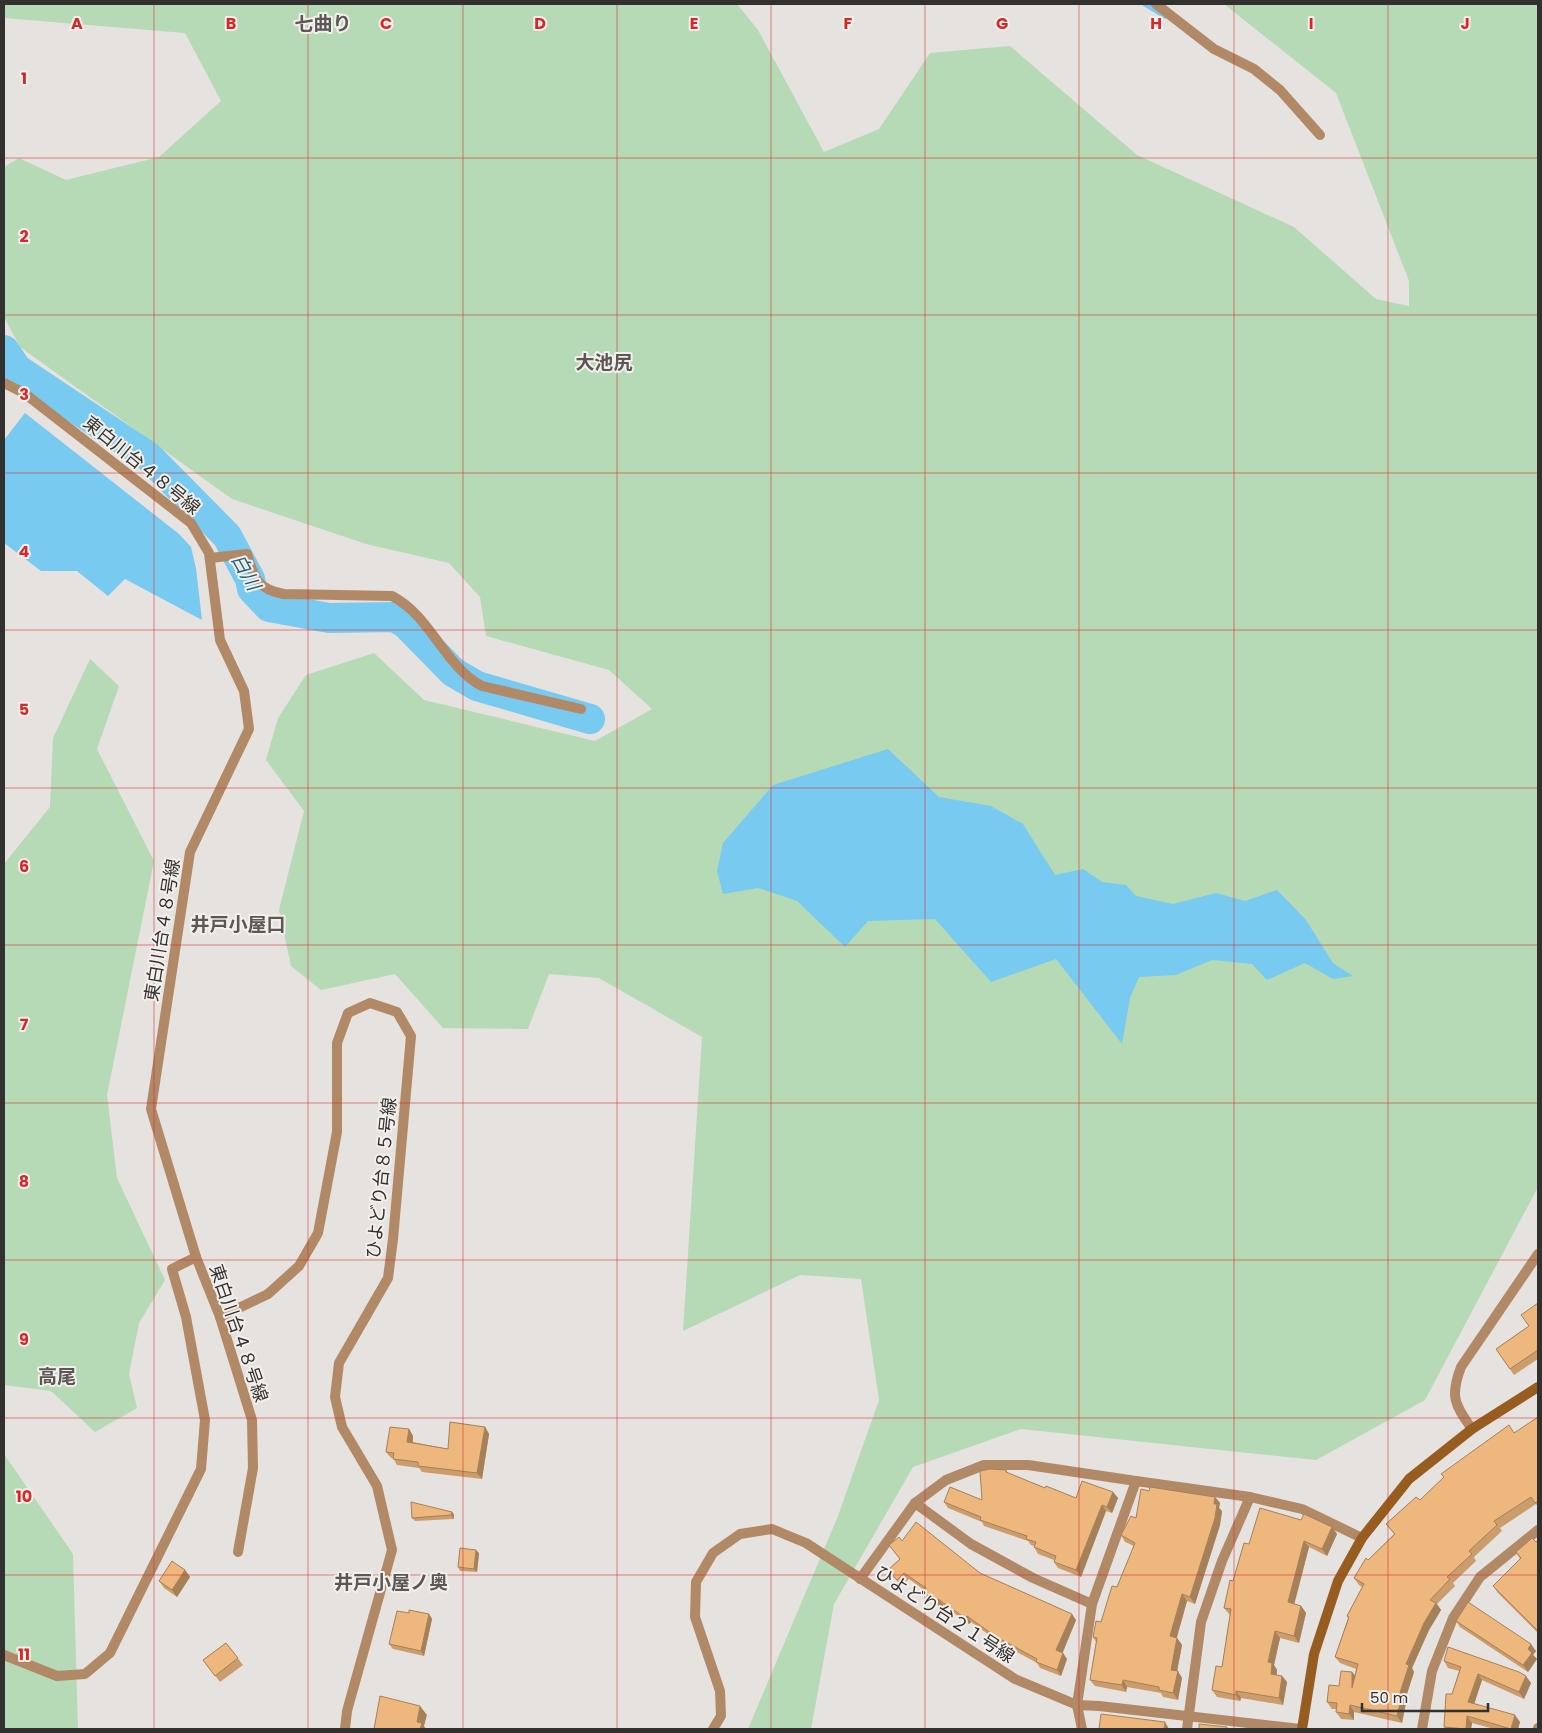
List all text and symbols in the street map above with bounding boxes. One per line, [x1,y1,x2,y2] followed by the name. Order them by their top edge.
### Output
[294,10,352,37] district label: 七曲り
[71,12,83,35] text: A
[226,12,236,35] text: B
[380,12,392,35] text: C
[534,12,546,35] text: D
[690,12,698,35] text: E
[844,12,853,35] text: F
[996,12,1008,35] text: G
[1150,12,1162,35] text: H
[1309,12,1313,35] text: I
[1460,12,1470,35] text: J
[21,67,27,90] text: 1
[19,225,29,248] text: 2
[575,349,633,376] district label: 大池尻
[19,383,29,406] text: 3
[78,410,206,520] street label: 東白川台４８号線
[19,540,30,563] text: 4
[225,549,268,597] water label: 白川
[19,698,29,721] text: 5
[19,855,29,878] text: 6
[138,857,186,1003] street label: 東白川台４８号線
[190,911,286,938] district label: 井戸小屋口
[20,1013,29,1036] text: 7
[360,1096,402,1260] street label: ひよどり台８５号線
[19,1170,29,1193] text: 8
[204,1261,274,1405] street label: 東白川台４８号線
[19,1328,29,1351] text: 9
[38,1363,76,1390] district label: 高尾
[16,1485,32,1508] text: 10
[870,1559,1020,1669] street label: ひよどり台２１号線
[334,1569,448,1596] district label: 井戸小屋ノ奥
[18,1643,30,1666] text: 11
[1362,1680,1488,1712] scale bar
[1370,1687,1408,1708] text: 50 m

